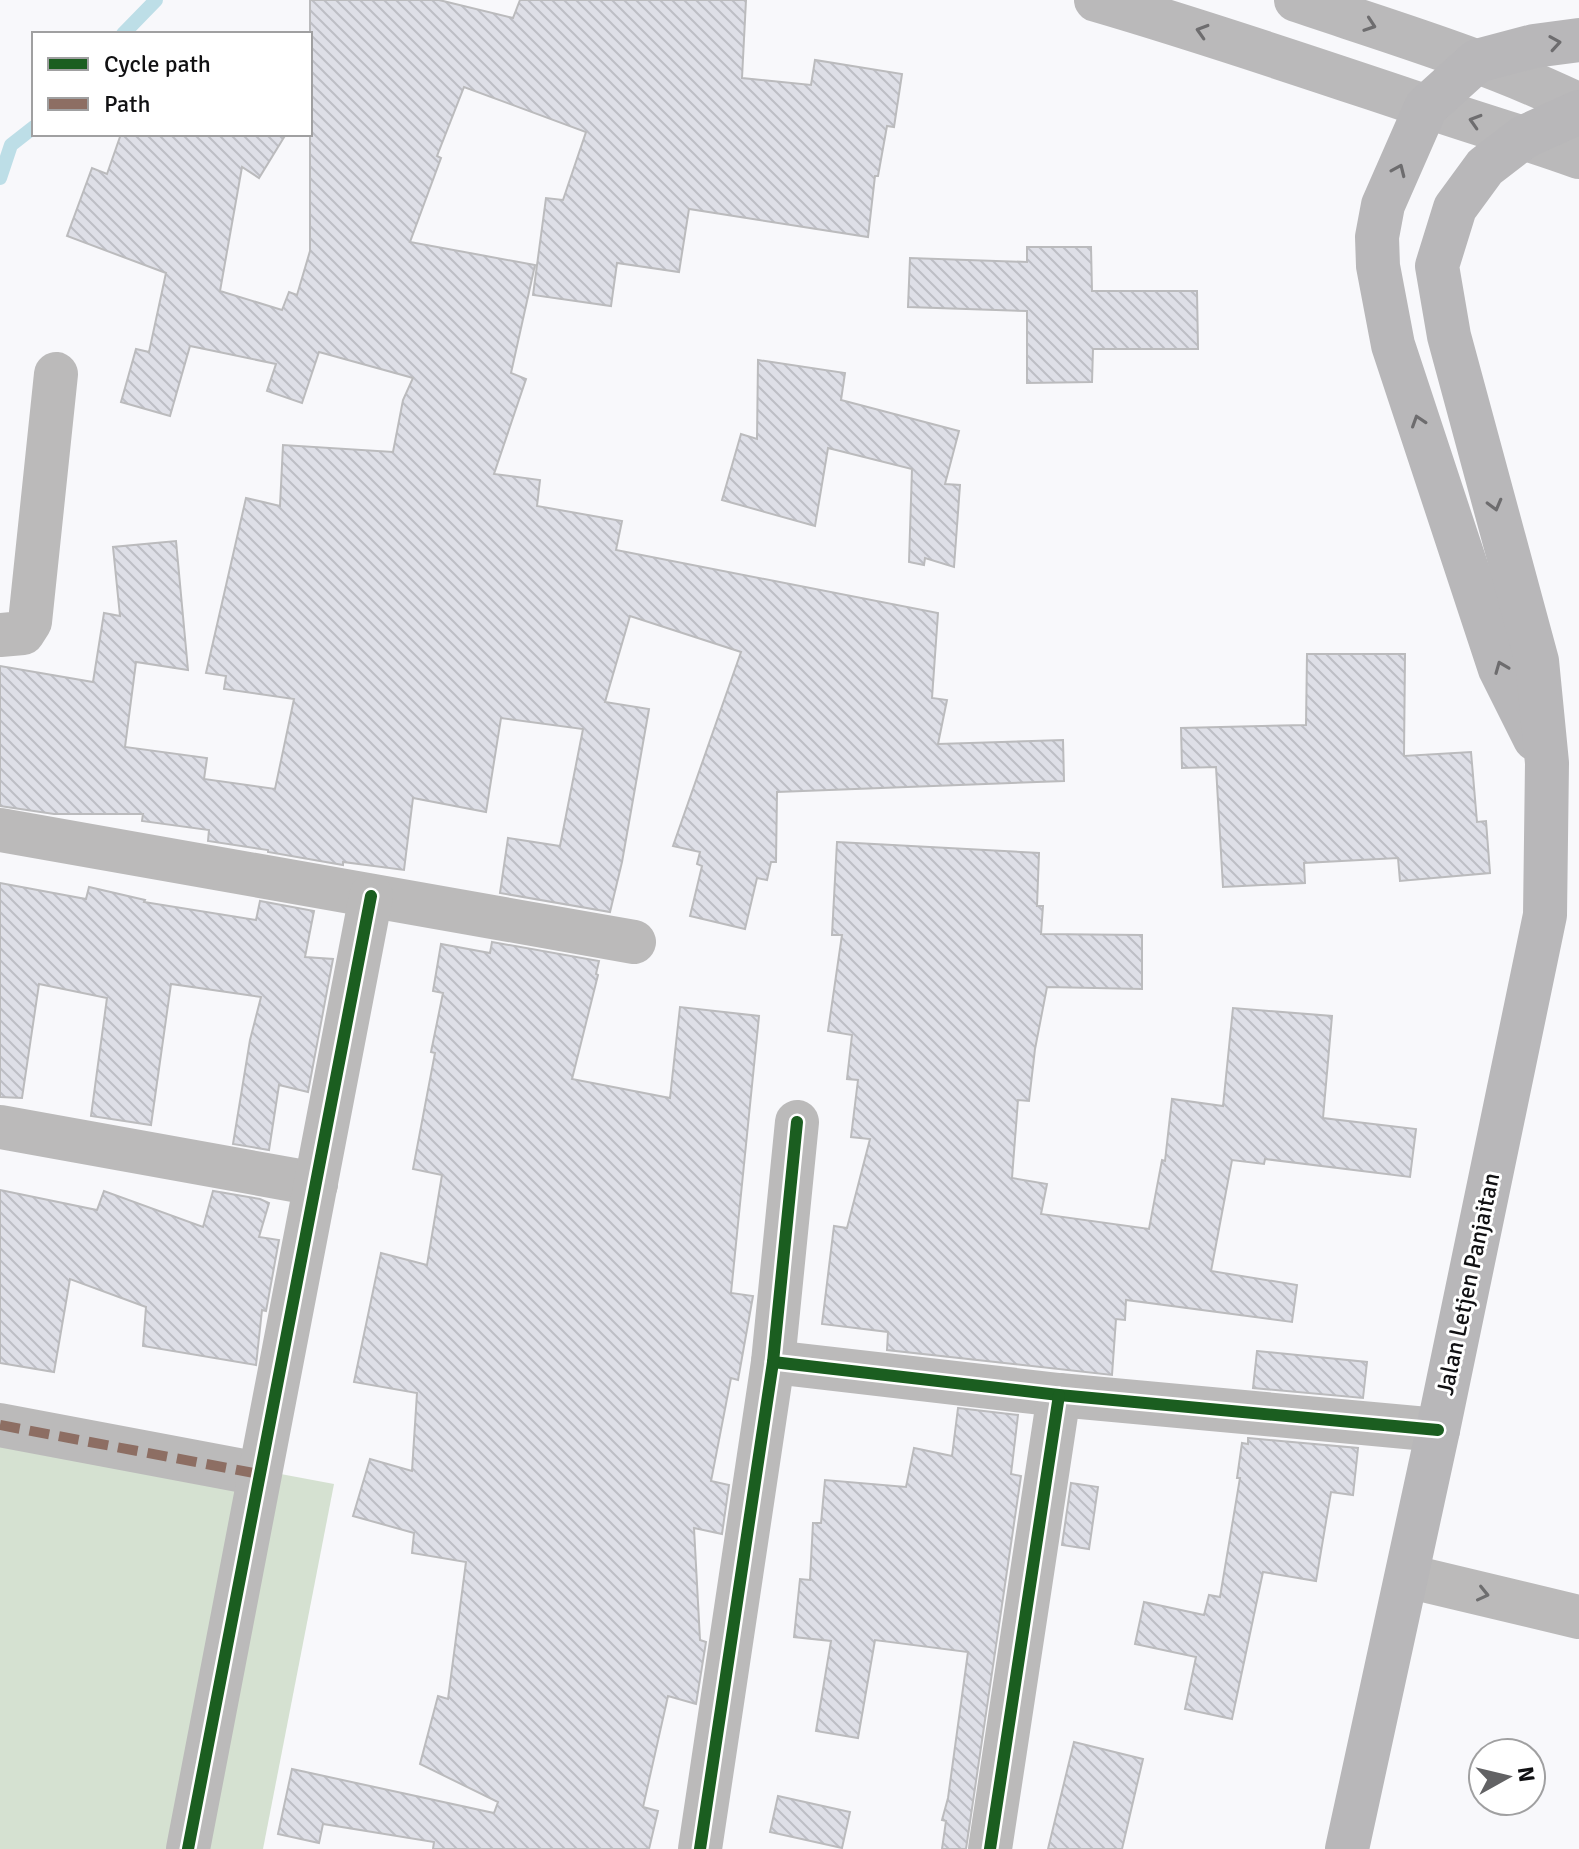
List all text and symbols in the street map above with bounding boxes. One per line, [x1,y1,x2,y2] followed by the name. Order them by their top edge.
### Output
[1362,15,1376,31] one-way arrow
[1196,25,1210,41] one-way arrow
[32,32,312,136] legend
[1548,35,1562,52] one-way arrow
[104,49,211,79] text: Cycle path
[104,89,150,119] text: Path
[1469,115,1483,131] one-way arrow
[1389,164,1405,178] one-way arrow
[1412,414,1428,428] one-way arrow
[1485,498,1502,512] one-way arrow
[1494,661,1510,675] one-way arrow
[1430,1170,1506,1398] street label: Jalan Letjen Panjaitan
[1475,1585,1489,1602] one-way arrow
[1467,1737,1547,1817] north arrow
[1512,1765,1541,1784] text: N

